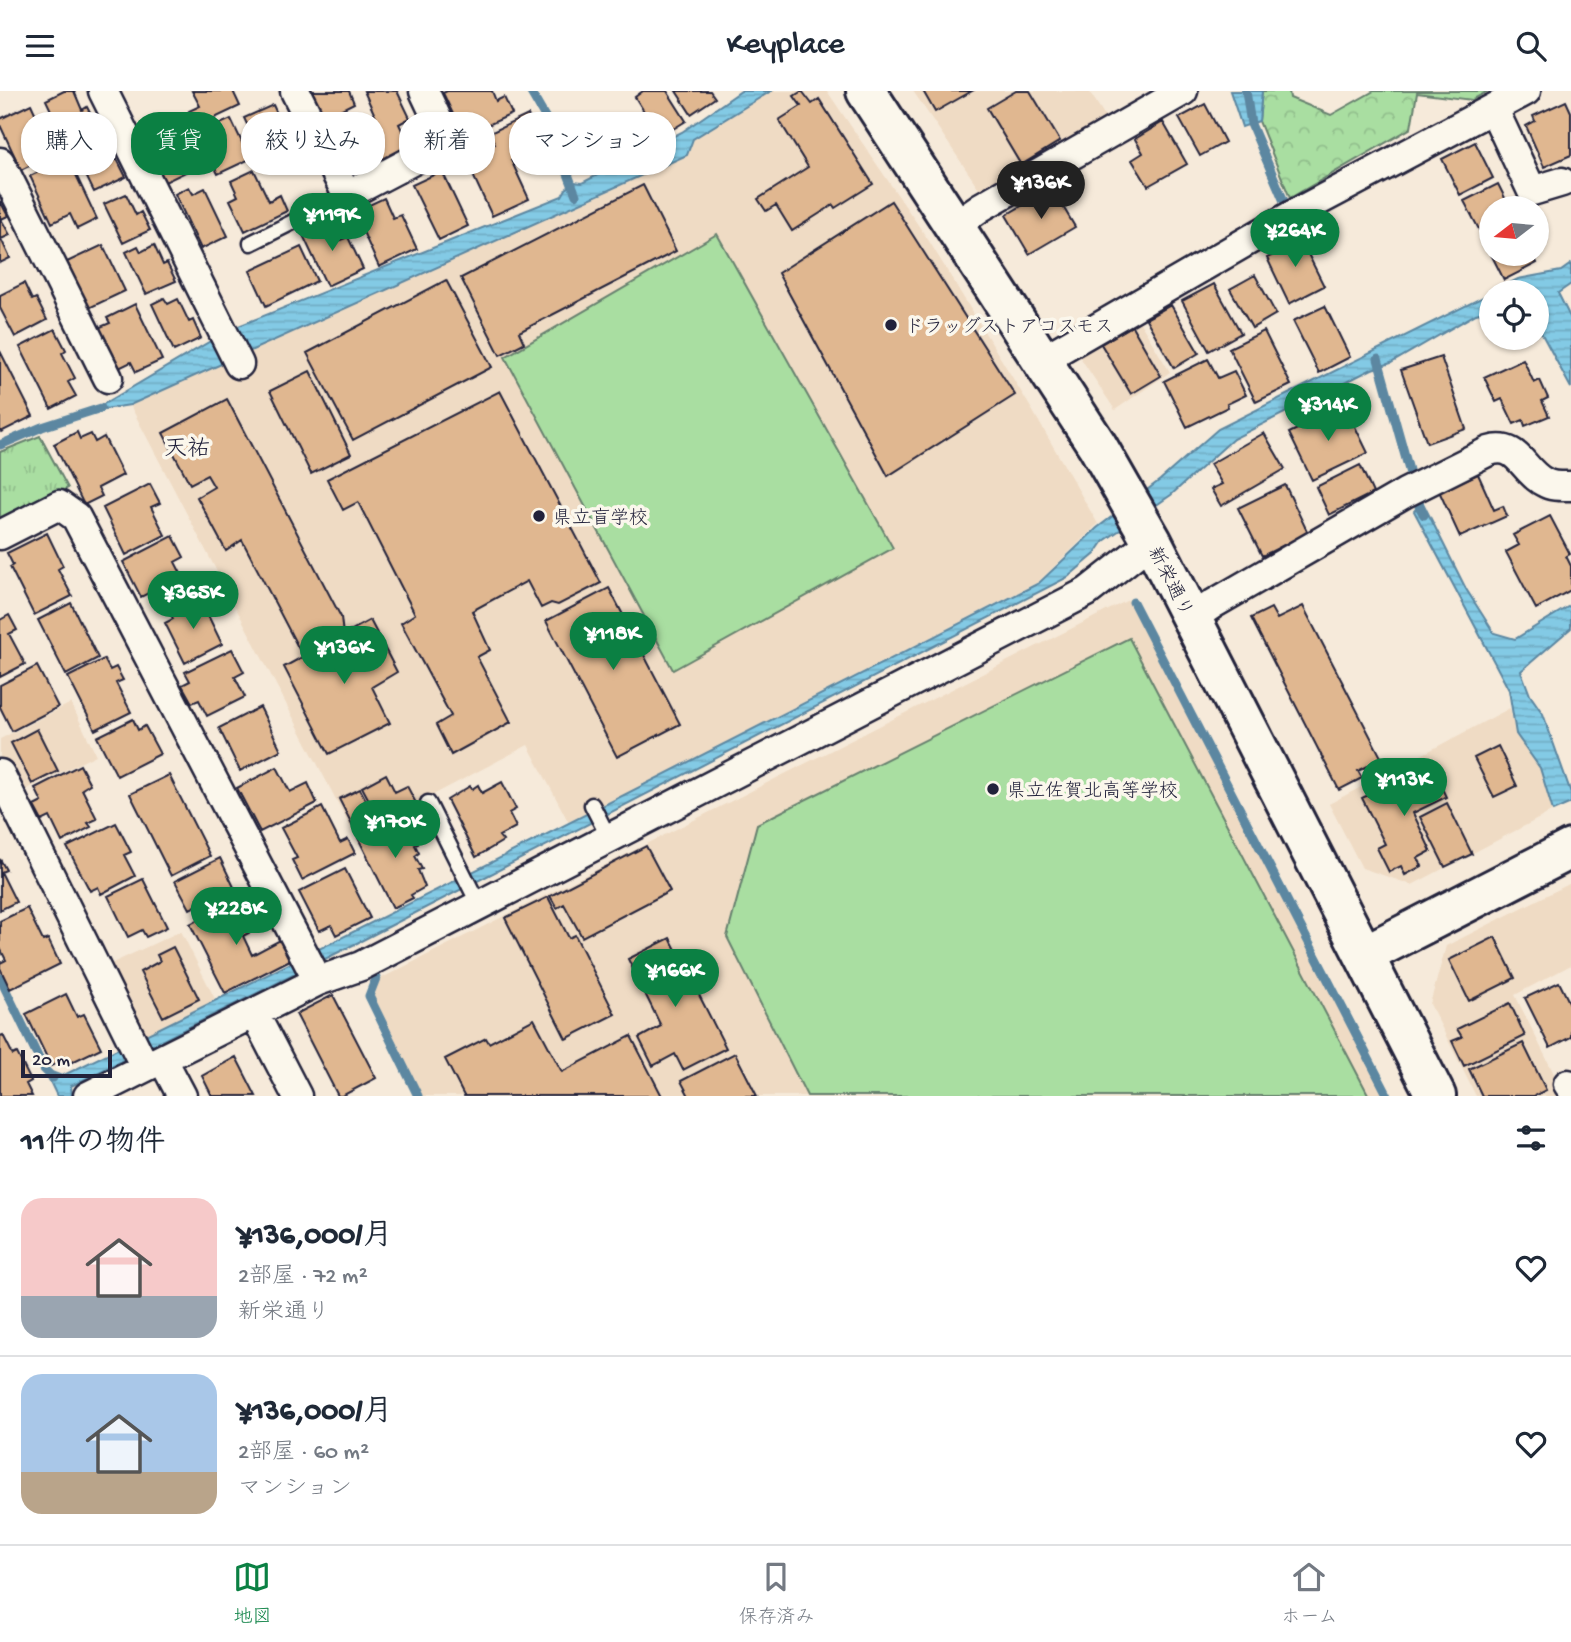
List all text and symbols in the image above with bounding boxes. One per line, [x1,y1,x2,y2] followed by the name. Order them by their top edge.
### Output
[21,27,59,65] icon: menu
[727,27,844,65] text: Keyplace
[1512,27,1550,65] icon: search
[21,112,117,175] chip: 購入
[131,112,227,175] chip: 賃貸
[241,112,385,175] chip: 絞り込み
[399,112,495,175] chip: 新着
[509,112,676,175] chip: マンション
[992,162,1090,221] pin: ¥136K
[1013,170,1069,197] text: ¥136K
[283,193,381,253] pin: ¥119K
[1479,196,1549,266] north arrow
[1479,196,1549,350] map controls
[305,202,359,229] text: ¥119K
[1246,209,1344,269] pin: ¥264K
[1266,218,1324,245] text: ¥264K
[1479,280,1549,350] button: locate
[905,316,1113,340] place label: ドラッグストアコスモス
[883,317,899,333] marker: ドラッグストアコスモス
[1279,383,1377,443] pin: ¥314K
[1300,392,1356,419] text: ¥314K
[164,436,210,464] district label: 天祐
[553,507,648,531] place label: 県立盲学校
[531,508,547,524] marker: 県立盲学校
[1141,544,1196,622] street label: 新栄通り
[144,571,242,631] pin: ¥365K
[163,580,223,607] text: ¥365K
[564,613,662,672] pin: ¥118K
[586,621,640,648] text: ¥118K
[295,627,393,686] pin: ¥136K
[316,635,372,662] text: ¥136K
[1355,759,1453,818] pin: ¥113K
[1377,767,1431,794] text: ¥113K
[1007,780,1178,804] place label: 県立佐賀北高等学校
[985,781,1001,797] marker: 県立佐賀北高等学校
[346,801,444,860] pin: ¥170K
[366,809,424,836] text: ¥170K
[187,887,285,947] pin: ¥228K
[207,896,265,923] text: ¥228K
[626,949,724,1009] pin: ¥166K
[647,958,703,985] text: ¥166K
[21,1047,112,1079] scale bar
[32,1050,70,1073] text: 20 m
[1512,1119,1550,1157] icon: filters
[21,1127,165,1162] text: 11件の物件
[238,1220,393,1255] text: ¥136,000/月
[77,1226,161,1310] icon: home
[1512,1249,1550,1287] icon: heart
[238,1264,368,1291] text: 2部屋 · 72 m²
[238,1300,330,1327] text: 新栄通り
[238,1396,393,1431] text: ¥136,000/月
[77,1402,161,1486] icon: home
[1512,1425,1550,1463] icon: heart
[238,1440,369,1467] text: 2部屋 · 60 m²
[238,1476,352,1503] text: マンション
[233,1558,271,1630] tab: 地図
[738,1558,814,1630] tab: 保存済み
[1281,1558,1338,1630] tab: ホーム

